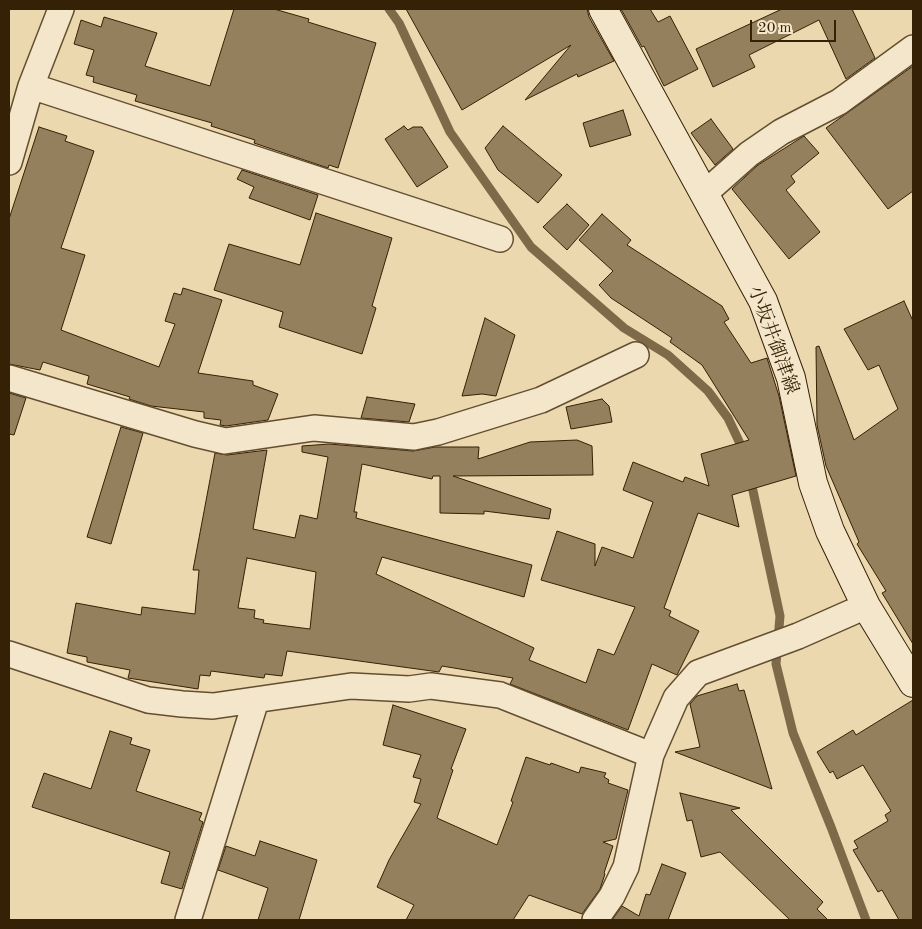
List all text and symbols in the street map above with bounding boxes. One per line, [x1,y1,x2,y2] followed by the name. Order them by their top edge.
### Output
[752,10,838,42] scale bar
[758,21,792,36] text: 20 m
[743,283,803,397] street label: 小坂井御津線

